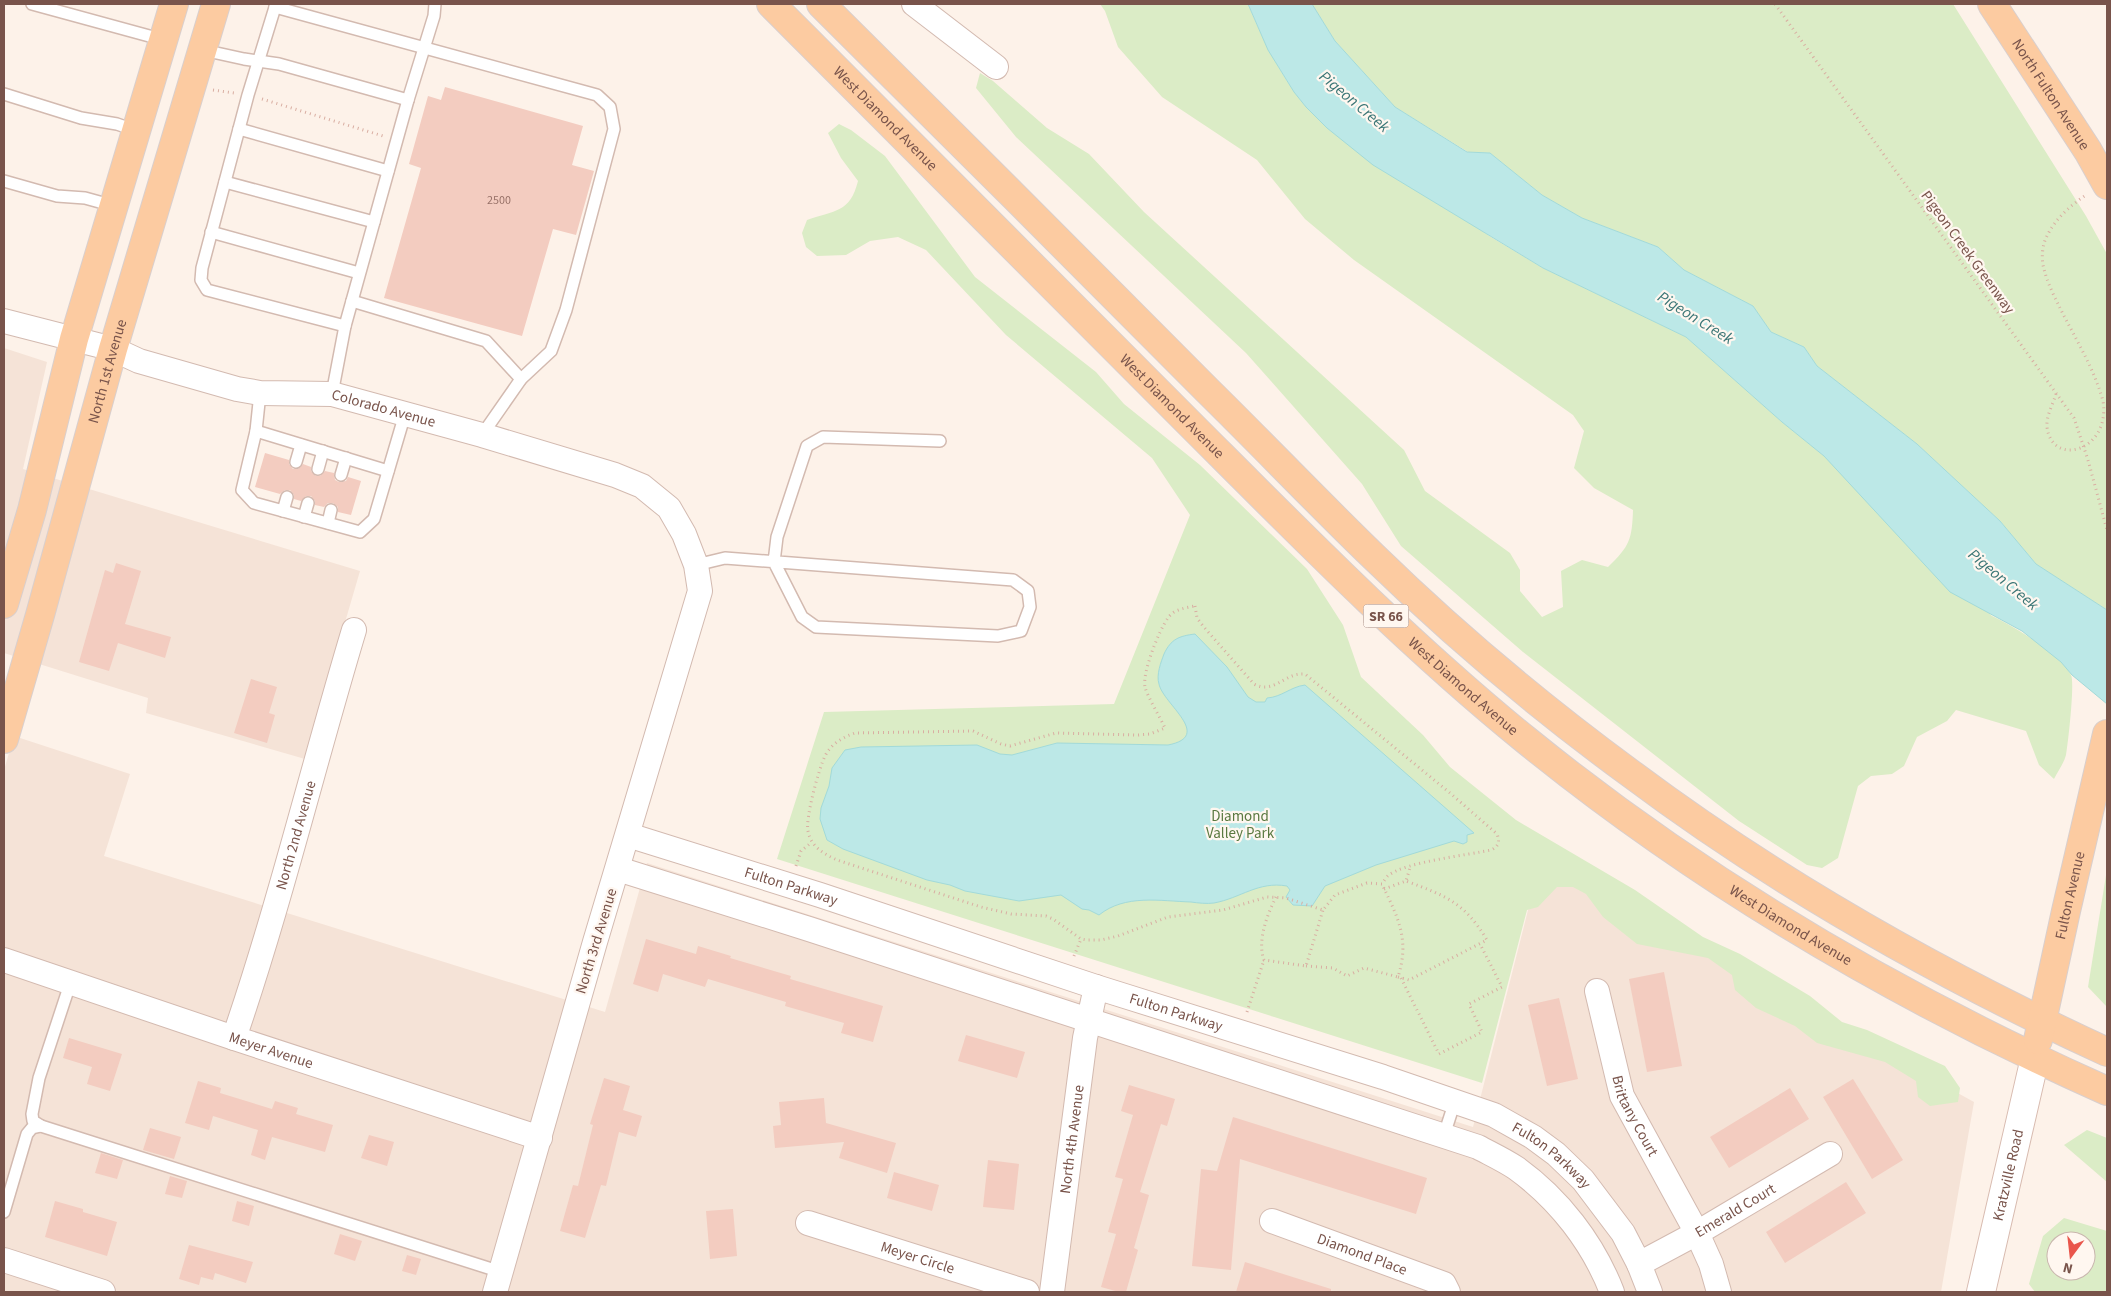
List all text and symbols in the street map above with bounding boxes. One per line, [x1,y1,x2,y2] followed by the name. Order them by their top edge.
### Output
[2007,35,2095,154] street label: North Fulton Avenue
[828,62,942,176] street label: West Diamond Avenue
[1314,66,1395,138] water label: Pigeon Creek
[1916,186,2020,318] street label: Pigeon Creek Greenway
[487,192,511,209] house number: 2500
[1653,286,1738,350] water label: Pigeon Creek
[83,317,132,426] street label: North 1st Avenue
[1115,349,1229,464] street label: West Diamond Avenue
[329,384,438,433] street label: Colorado Avenue
[1963,544,2044,616] water label: Pigeon Creek
[1364,604,1408,628] road number: SR 66
[1403,632,1523,741] street label: West Diamond Avenue
[271,778,321,892] street label: North 2nd Avenue
[1206,806,1275,844] park label: Diamond Valley Park
[2050,849,2090,942] street label: Fulton Avenue
[742,862,840,911] street label: Fulton Parkway
[1725,880,1856,971] street label: West Diamond Avenue
[570,886,623,996] street label: North 3rd Avenue
[1127,988,1225,1037] street label: Fulton Parkway
[226,1027,316,1074] street label: Meyer Avenue
[1606,1073,1663,1160] street label: Brittany Court
[1055,1084,1090,1195] street label: North 4th Avenue
[1508,1117,1596,1193] street label: Fulton Parkway
[1988,1127,2029,1223] street label: Kratzville Road
[1691,1179,1780,1243] street label: Emerald Court
[1314,1228,1410,1281] street label: Diamond Place
[2046,1231,2096,1281] north arrow
[878,1237,957,1280] street label: Meyer Circle
[2061,1257,2075,1278] text: N

